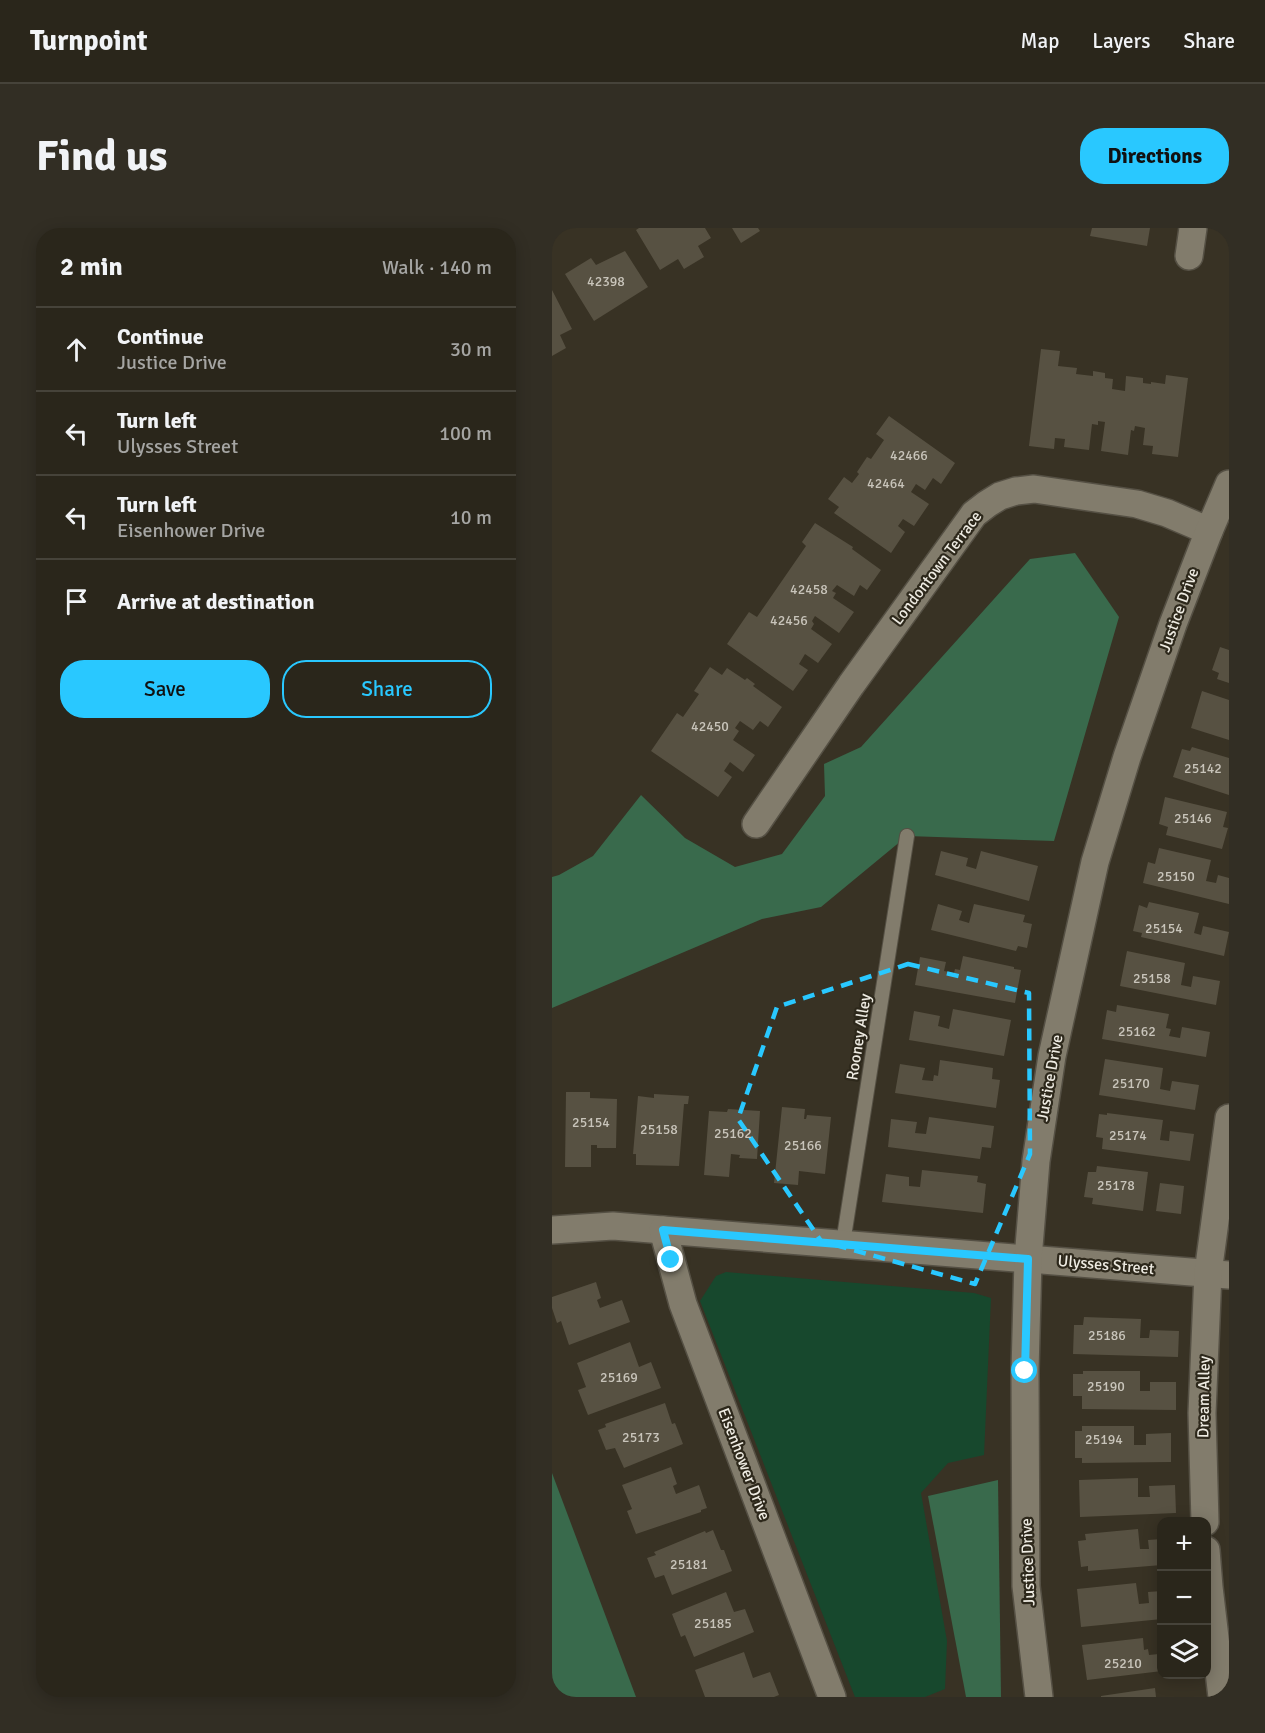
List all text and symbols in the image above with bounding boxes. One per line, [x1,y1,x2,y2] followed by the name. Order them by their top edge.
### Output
[30,24,147,58] text: Turnpoint
[1021,28,1059,54] text: Map
[1092,28,1150,54] text: Layers
[1183,28,1235,54] text: Share
[1080,128,1229,184] button: Directions
[36,131,167,182] text: Find us
[60,251,123,283] text: 2 min
[382,255,492,280] text: Walk · 140 m
[587,273,625,290] house number: 42398
[117,323,204,350] text: Continue
[60,333,93,366] icon: ahead
[450,337,492,362] text: 30 m
[117,350,227,375] text: Justice Drive
[117,407,197,434] text: Turn left
[60,417,93,450] icon: left
[439,421,492,446] text: 100 m
[117,434,238,459] text: Ulysses Street
[890,447,928,464] house number: 42466
[867,475,905,492] house number: 42464
[117,491,197,518] text: Turn left
[60,501,93,534] icon: left
[450,505,492,530] text: 10 m
[888,507,986,629] street label: Londontown Terrace
[117,518,265,543] text: Eisenhower Drive
[1155,565,1203,655] street label: Justice Drive
[790,581,828,598] house number: 42458
[60,585,93,618] icon: arrive
[117,588,314,615] text: Arrive at destination
[770,612,808,629] house number: 42456
[60,660,270,718] button: Save
[282,660,492,718] button: Share
[691,718,729,735] house number: 42450
[1184,760,1222,777] house number: 25142
[1174,810,1212,827] house number: 25146
[1157,868,1195,885] house number: 25150
[1145,920,1183,937] house number: 25154
[1133,970,1171,987] house number: 25158
[842,992,876,1082] street label: Rooney Alley
[1118,1023,1156,1040] house number: 25162
[1033,1033,1067,1123] street label: Justice Drive
[1112,1075,1150,1092] house number: 25170
[572,1114,610,1131] house number: 25154
[640,1121,678,1138] house number: 25158
[714,1125,752,1142] house number: 25162
[1109,1127,1147,1144] house number: 25174
[784,1137,822,1154] house number: 25166
[1097,1177,1135,1194] house number: 25178
[657,1246,683,1272] route end
[1057,1251,1156,1279] street label: Ulysses Street
[1088,1327,1126,1344] house number: 25186
[1193,1355,1215,1438] street label: Dream Alley
[1011,1357,1037,1383] route start
[600,1369,638,1386] house number: 25169
[1087,1378,1125,1395] house number: 25190
[713,1405,775,1523] street label: Eisenhower Drive
[622,1429,660,1446] house number: 25173
[1085,1431,1123,1448] house number: 25194
[1157,1517,1211,1679] map controls
[1157,1517,1211,1571] button: +
[1016,1518,1040,1606] street label: Justice Drive
[670,1556,708,1573] house number: 25181
[1157,1571,1211,1625] button: −
[694,1615,732,1632] house number: 25185
[1157,1625,1211,1679] button: layers
[1104,1655,1142,1672] house number: 25210

